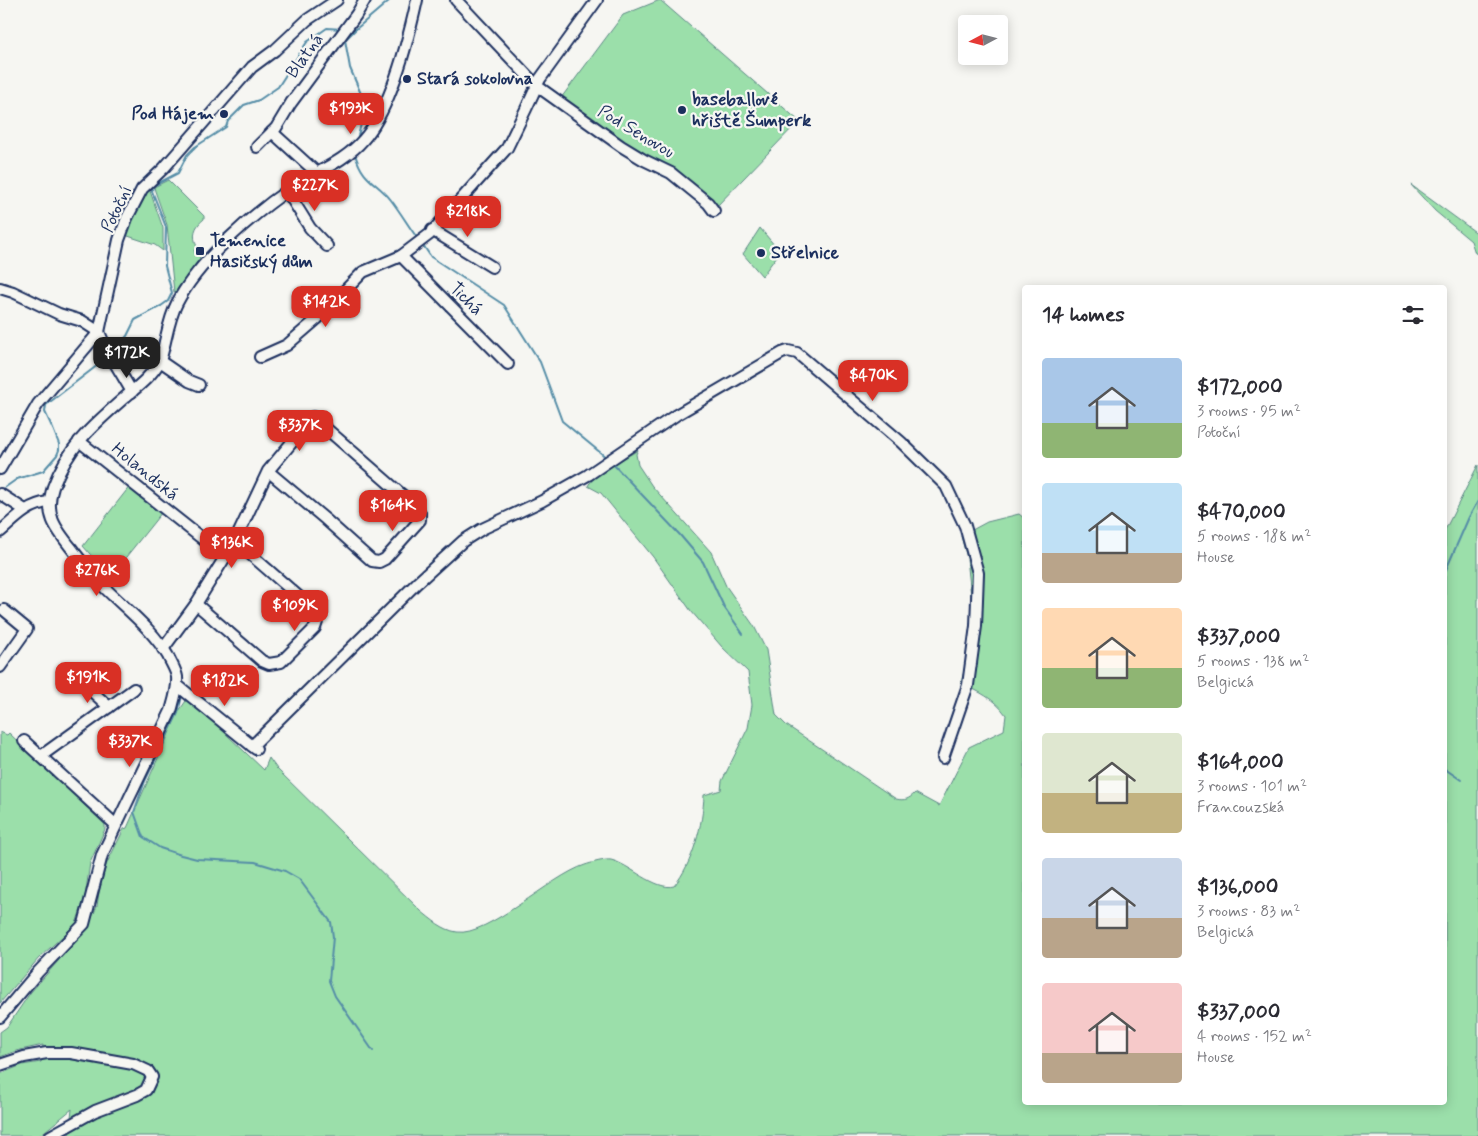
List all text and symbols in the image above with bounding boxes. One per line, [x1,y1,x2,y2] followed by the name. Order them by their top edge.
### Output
[958,15,1008,65] north arrow
[958,15,1008,65] map controls
[280,29,330,83] street label: Blatná
[417,67,533,91] place label: Stará sokolovna
[401,73,413,85] marker: Stará sokolovna
[692,88,811,133] place label: baseballové hřiště Šumperk
[316,92,386,135] pin: $193K
[329,98,373,119] text: $193K
[593,100,679,164] street label: Pod Senovou
[131,102,214,126] place label: Pod Hájem
[676,104,688,116] marker: baseballové hřiště Šumperk
[218,108,230,120] marker: Pod Hájem
[280,170,350,212] pin: $227K
[292,175,338,196] text: $227K
[96,181,138,237] street label: Potoční
[433,196,503,238] pin: $218K
[446,201,490,222] text: $218K
[210,229,313,274] place label: Temenice Hasičský dům
[771,241,839,265] place label: Střelnice
[194,245,206,257] marker: Temenice Hasičský dům
[755,247,767,259] marker: Střelnice
[444,277,488,321] street label: Tichá
[291,286,361,328] pin: $142K
[302,291,350,312] text: $142K
[1042,301,1125,329] text: 14 homes
[1399,301,1427,329] icon: filters
[92,336,162,379] pin: $172K
[104,342,150,363] text: $172K
[838,360,908,402] pin: $470K
[849,365,897,386] text: $470K
[1197,373,1283,401] text: $172,000
[1082,378,1142,438] icon: home
[1197,401,1301,422] text: 3 rooms · 95 m²
[265,410,335,452] pin: $337K
[278,415,322,436] text: $337K
[1197,422,1241,443] text: Potoční
[106,437,184,507] street label: Holandská
[358,490,428,532] pin: $164K
[370,495,416,516] text: $164K
[1197,498,1286,526] text: $470,000
[1082,503,1142,563] icon: home
[197,526,267,569] pin: $136K
[1197,526,1311,547] text: 5 rooms · 188 m²
[211,532,253,553] text: $136K
[1197,547,1235,568] text: House
[62,554,132,597] pin: $276K
[75,560,119,581] text: $276K
[260,590,330,632] pin: $109K
[272,595,318,616] text: $109K
[1197,623,1280,651] text: $337,000
[1082,628,1142,688] icon: home
[1197,651,1309,672] text: 5 rooms · 138 m²
[53,662,123,704] pin: $191K
[190,664,260,707] pin: $182K
[66,667,110,688] text: $191K
[202,670,248,691] text: $182K
[1197,672,1254,693] text: Belgická
[95,726,165,768] pin: $337K
[108,731,152,752] text: $337K
[1197,748,1284,776] text: $164,000
[1082,753,1142,813] icon: home
[1197,776,1307,797] text: 3 rooms · 101 m²
[1197,797,1284,818] text: Francouzská
[1197,873,1278,901] text: $136,000
[1082,878,1142,938] icon: home
[1197,901,1300,922] text: 3 rooms · 83 m²
[1197,922,1254,943] text: Belgická
[1197,998,1280,1026] text: $337,000
[1082,1003,1142,1063] icon: home
[1197,1026,1312,1047] text: 4 rooms · 152 m²
[1197,1047,1235,1068] text: House

